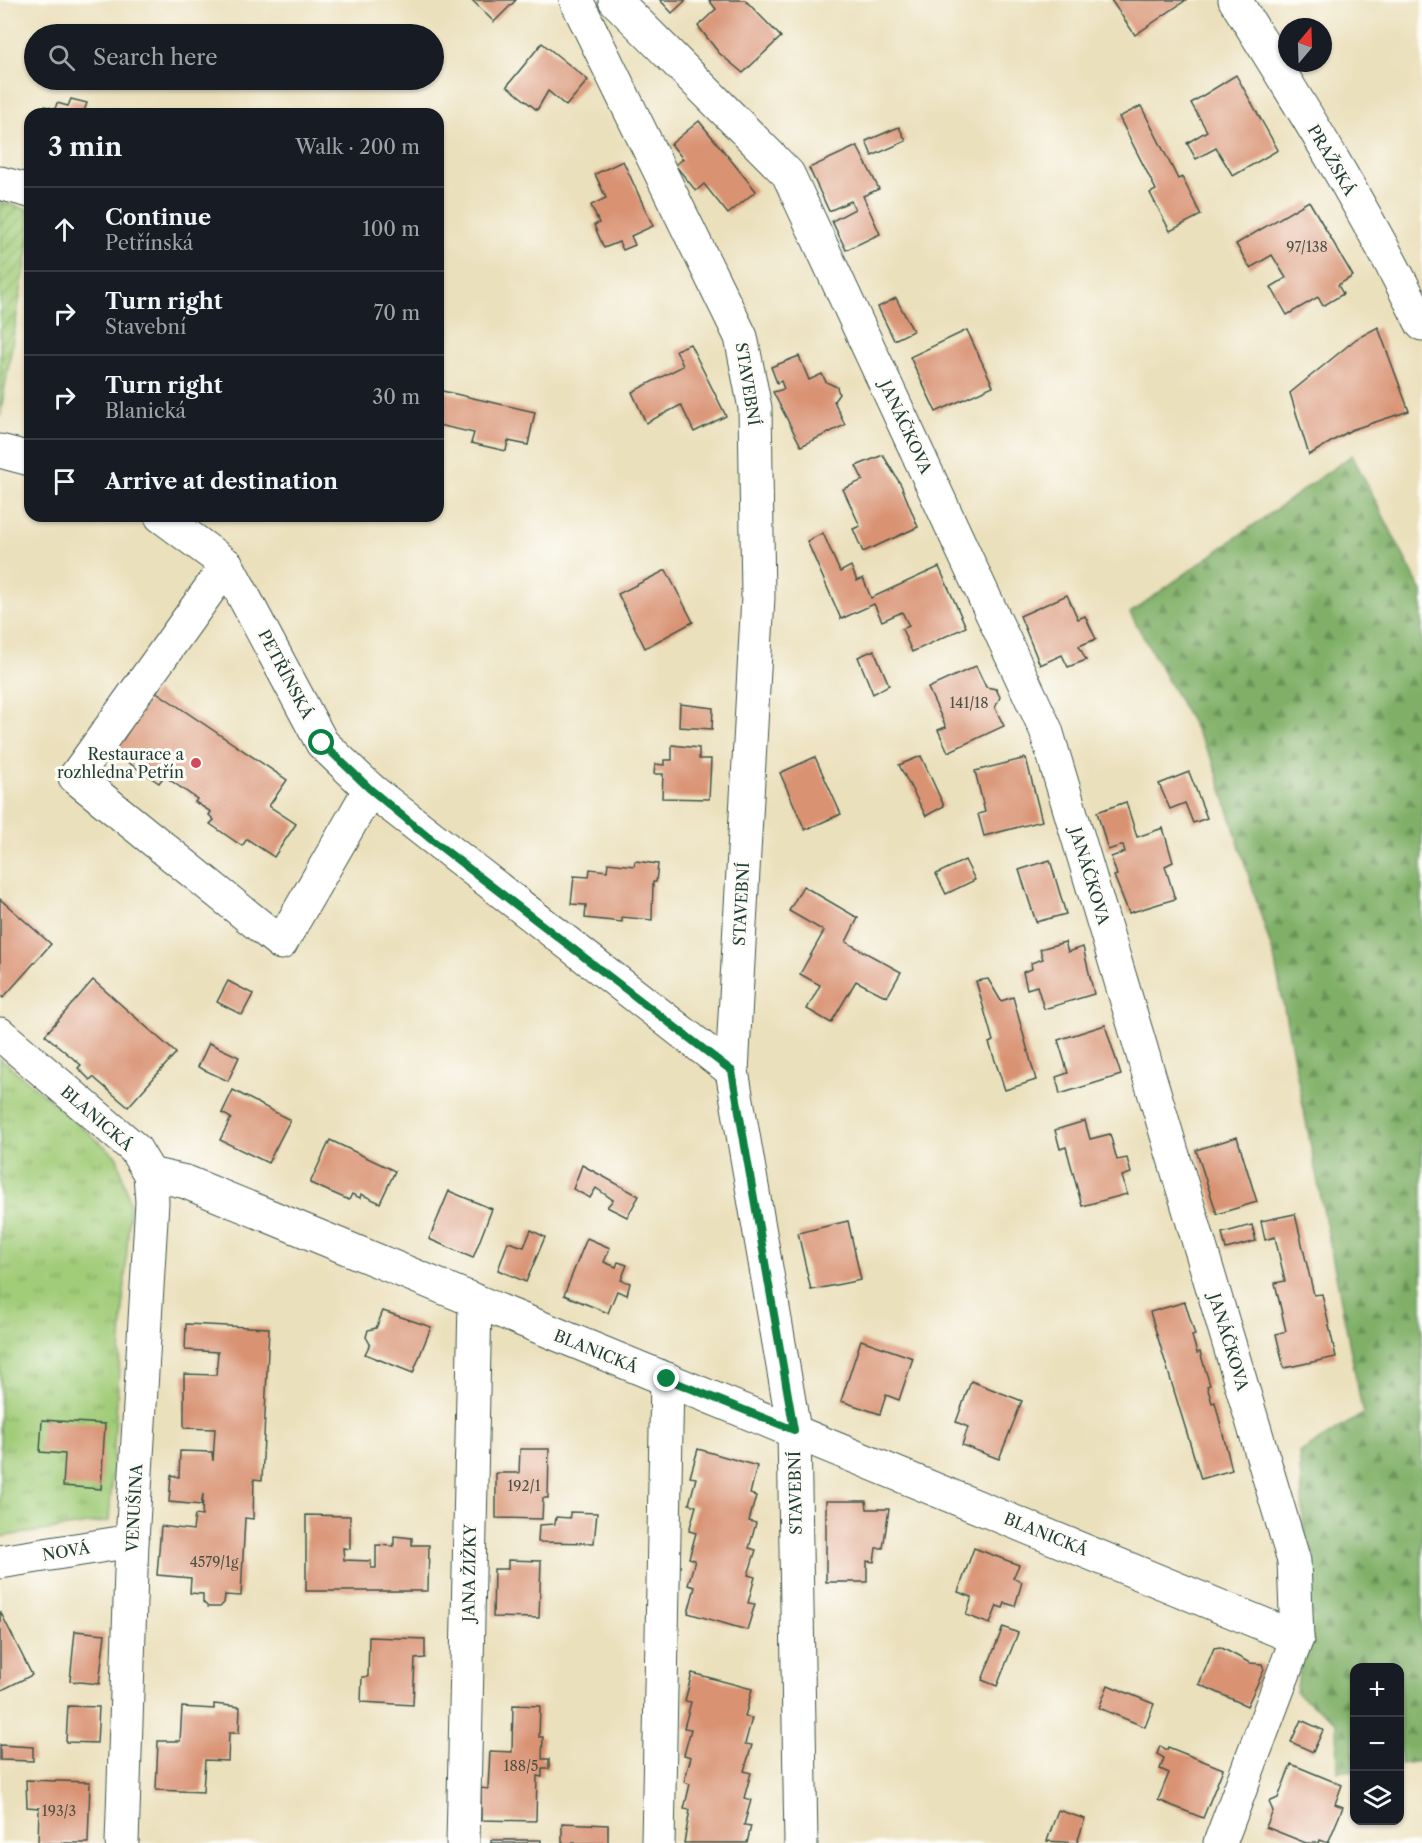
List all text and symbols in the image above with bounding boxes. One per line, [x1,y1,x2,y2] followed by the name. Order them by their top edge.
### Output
[1278,18,1332,72] north arrow
[24,24,444,90] search box
[45,41,78,74] icon: search
[93,44,218,71] text: Search here
[1304,120,1362,200] street label: PRAŽSKÁ
[48,131,122,163] text: 3 min
[295,135,420,159] text: Walk · 200 m
[105,204,211,231] text: Continue
[48,213,81,246] icon: ahead
[362,217,420,241] text: 100 m
[105,231,193,255] text: Petřínská
[1286,238,1328,256] house number: 97/138
[105,288,223,315] text: Turn right
[48,297,81,330] icon: right
[374,301,420,325] text: 70 m
[105,315,186,339] text: Stavební
[732,341,764,427] street label: STAVEBNÍ
[105,372,223,399] text: Turn right
[874,374,938,478] street label: JANÁČKOVA
[48,381,81,414] icon: right
[372,385,420,409] text: 30 m
[105,399,186,423] text: Blanická
[48,465,81,498] icon: arrive
[105,468,338,495] text: Arrive at destination
[254,625,319,723] street label: PETŘÍNSKÁ
[949,694,989,712] house number: 141/18
[308,729,334,755] route start
[57,744,185,782] place label: Restaurace a rozhledna Petřín
[189,756,203,770] marker: Restaurace a rozhledna Petřín
[1065,822,1116,928] street label: JANÁČKOVA
[729,862,753,946] street label: STAVEBNÍ
[57,1081,138,1156] street label: BLANICKÁ
[1204,1288,1255,1394] street label: JANÁČKOVA
[551,1325,642,1377] street label: BLANICKÁ
[653,1365,679,1391] route end
[784,1451,806,1535] street label: STAVEBNÍ
[121,1462,146,1554] street label: VENUŠINA
[507,1477,541,1495] house number: 192/1
[1001,1508,1092,1560] street label: BLANICKÁ
[457,1523,480,1625] street label: JANA ŽIŽKY
[41,1537,92,1565] street label: NOVÁ
[190,1553,239,1571] house number: 4579/1g
[1350,1663,1404,1825] map controls
[1350,1663,1404,1717] button: +
[1350,1717,1404,1771] button: −
[504,1757,538,1775] house number: 188/5
[1350,1771,1404,1825] button: layers
[42,1802,76,1820] house number: 193/3

